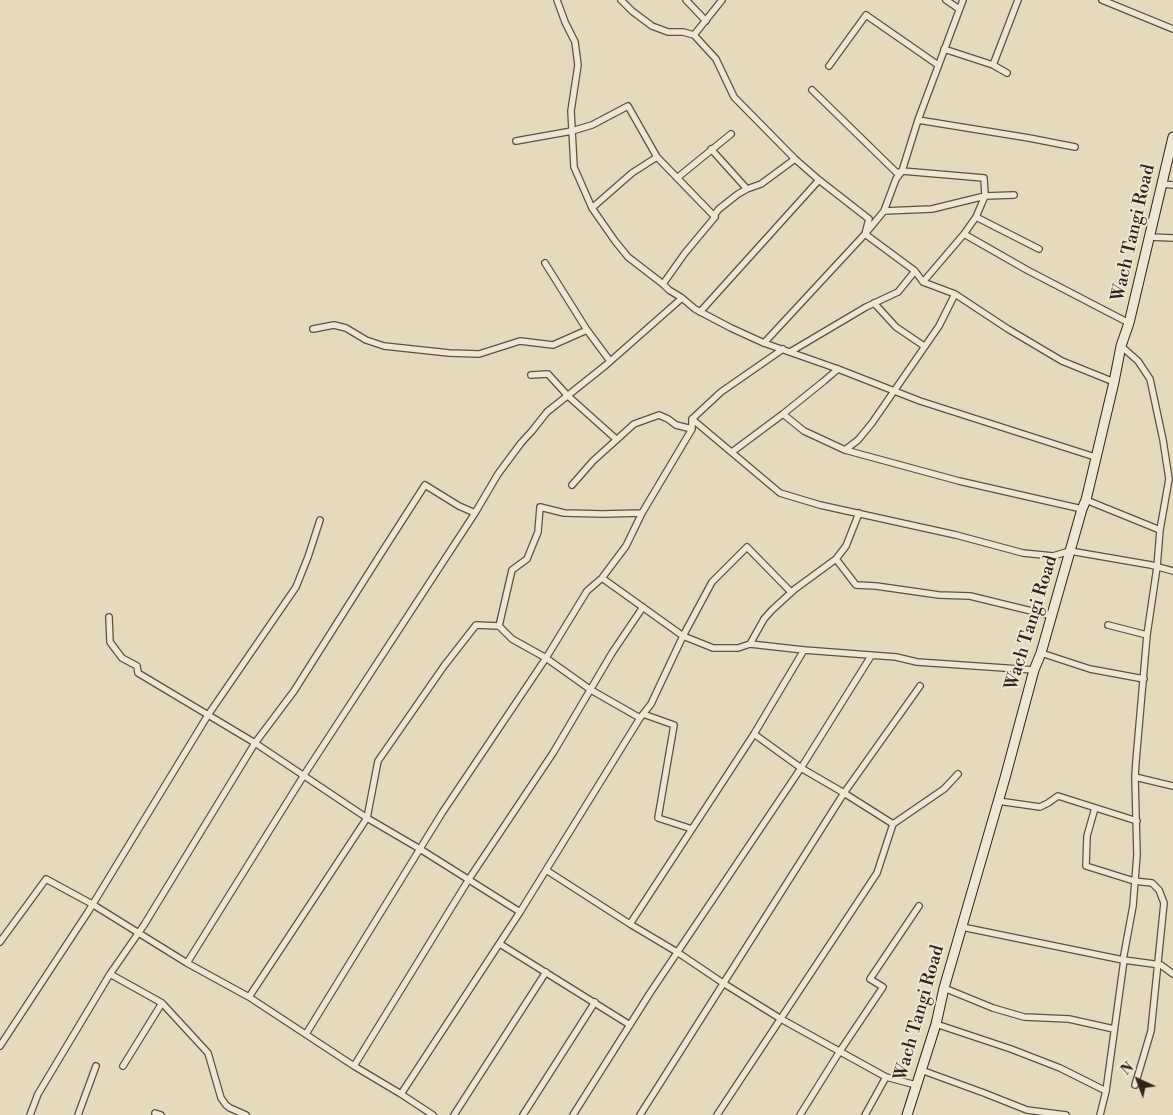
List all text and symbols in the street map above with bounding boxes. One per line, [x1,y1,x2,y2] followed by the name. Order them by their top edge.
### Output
[1108,162,1160,304] street label: Wach Tangi Road
[1001,553,1063,693] street label: Wach Tangi Road
[890,943,950,1083] street label: Wach Tangi Road
[1113,1055,1163,1105] north arrow
[1118,1059,1138,1079] text: N

